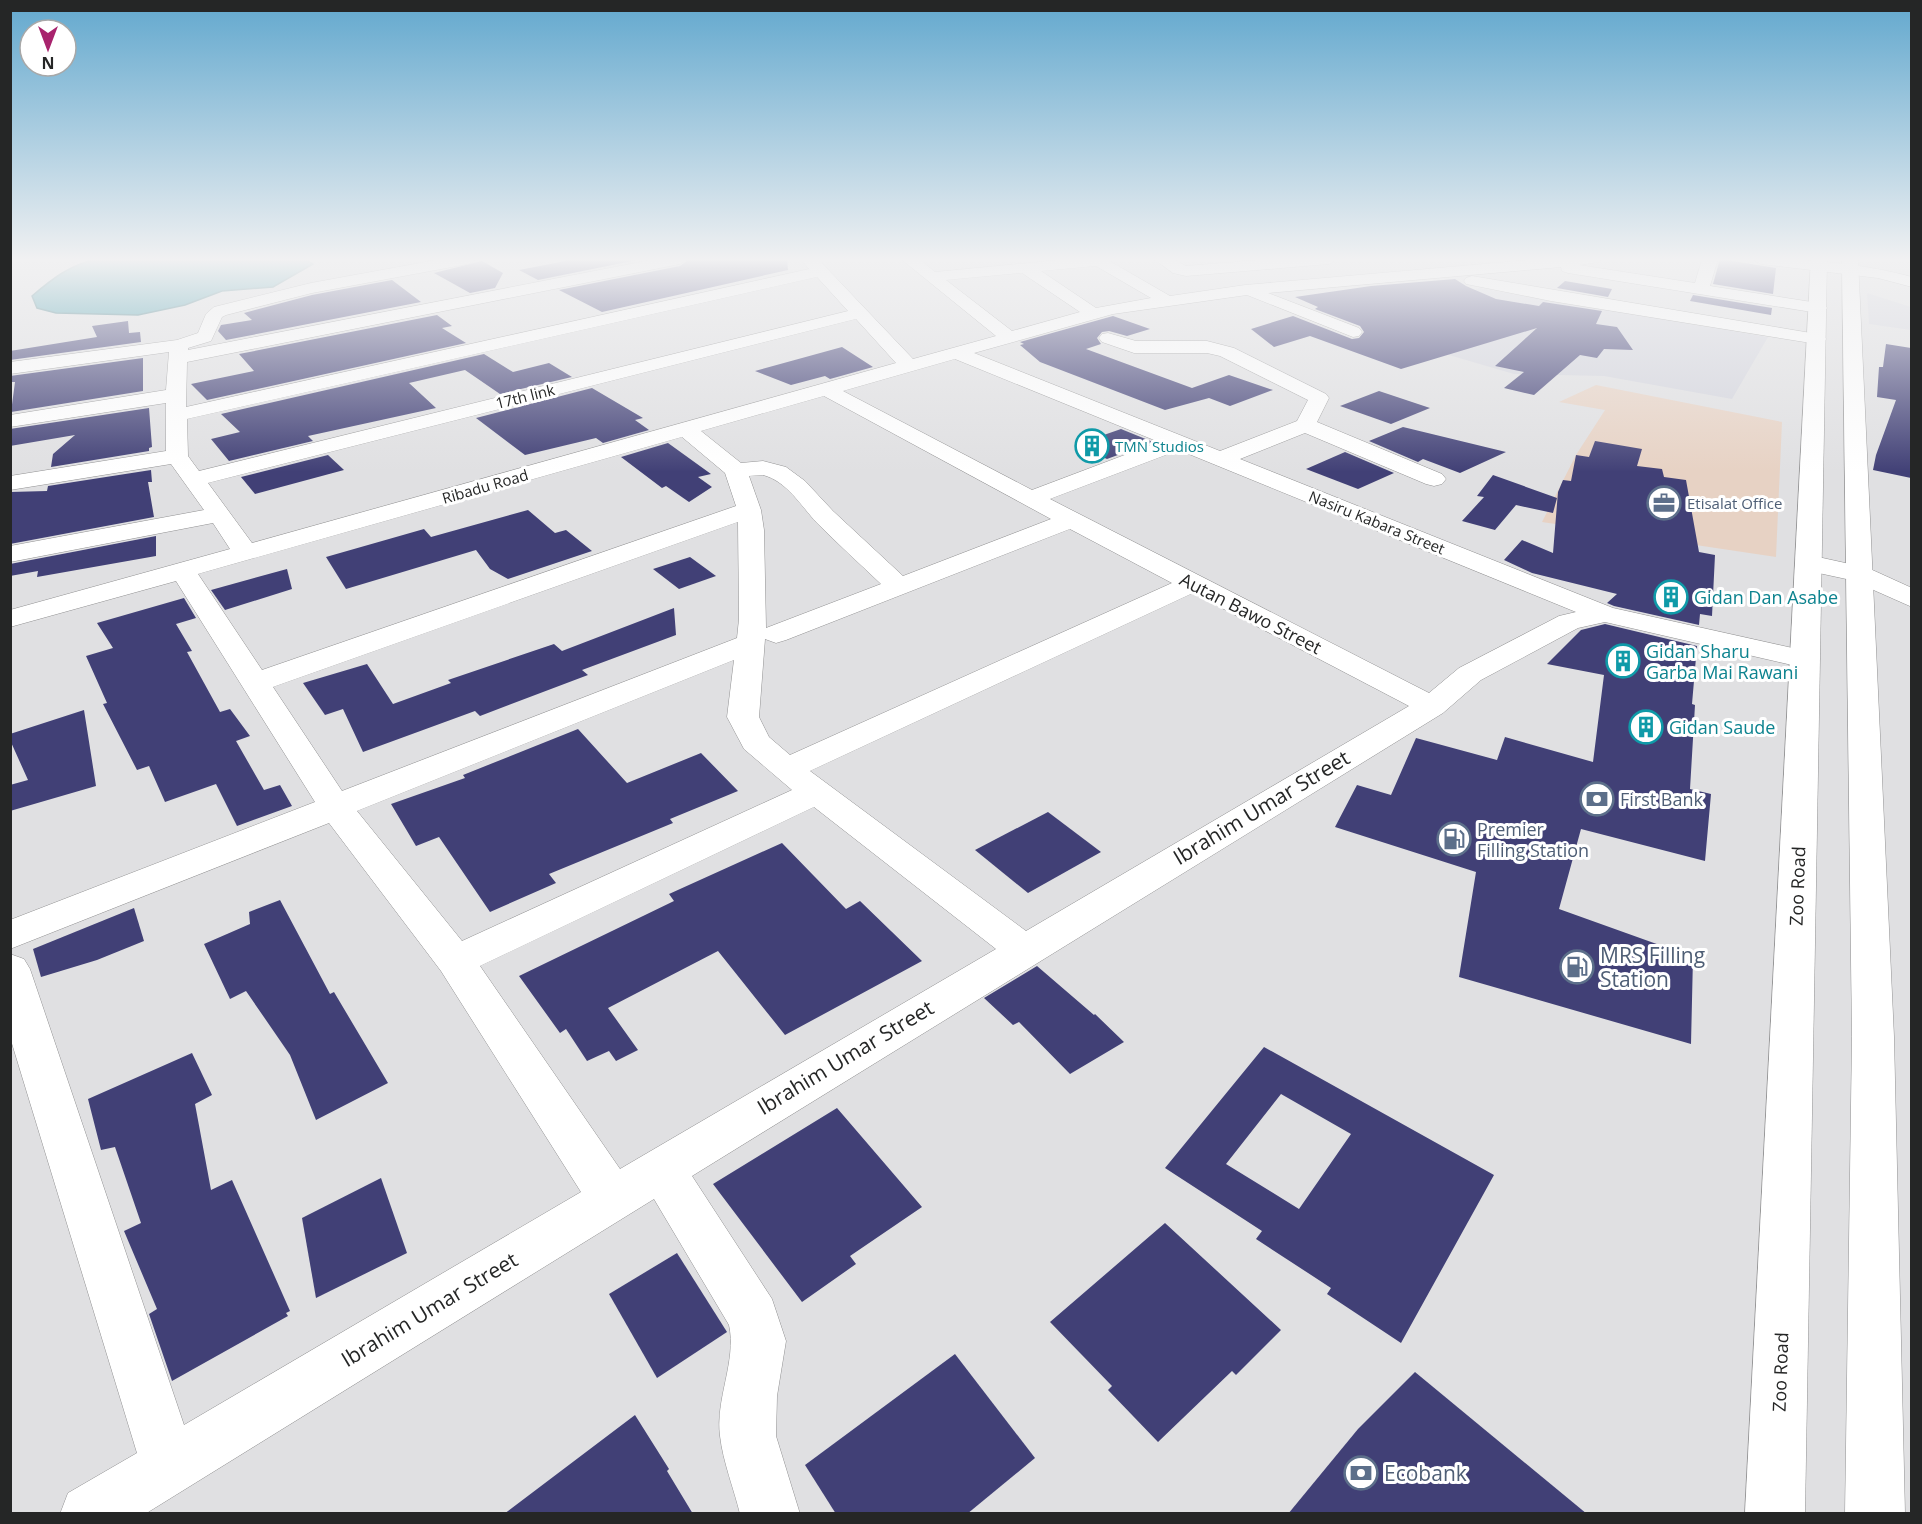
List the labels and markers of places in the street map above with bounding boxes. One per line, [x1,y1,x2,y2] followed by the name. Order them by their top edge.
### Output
[1074,428,1110,464] building icon: TMN Studios
[1115,436,1204,456] place label: TMN Studios
[1646,485,1682,521] office icon: Etisalat Office
[1687,493,1782,513] place label: Etisalat Office
[1653,579,1689,615] building icon: Gidan Dan Asabe
[1694,585,1838,609] place label: Gidan Dan Asabe
[1646,639,1798,684] place label: Gidan Sharu Garba Mai Rawani
[1605,643,1641,679] building icon: Gidan Sharu Garba Mai Rawani
[1628,709,1664,745] building icon: Gidan Saude
[1669,715,1775,739] place label: Gidan Saude
[1579,781,1615,817] bank icon: First Bank
[1620,787,1704,811] place label: First Bank
[1477,817,1589,862] place label: Premier Filling Station
[1436,821,1472,857] fuel station icon: Premier Filling Station
[1600,941,1705,993] place label: MRS Filling Station
[1559,949,1595,985] fuel station icon: MRS Filling Station
[1343,1455,1379,1491] bank icon: Ecobank
[1384,1459,1467,1487] place label: Ecobank

